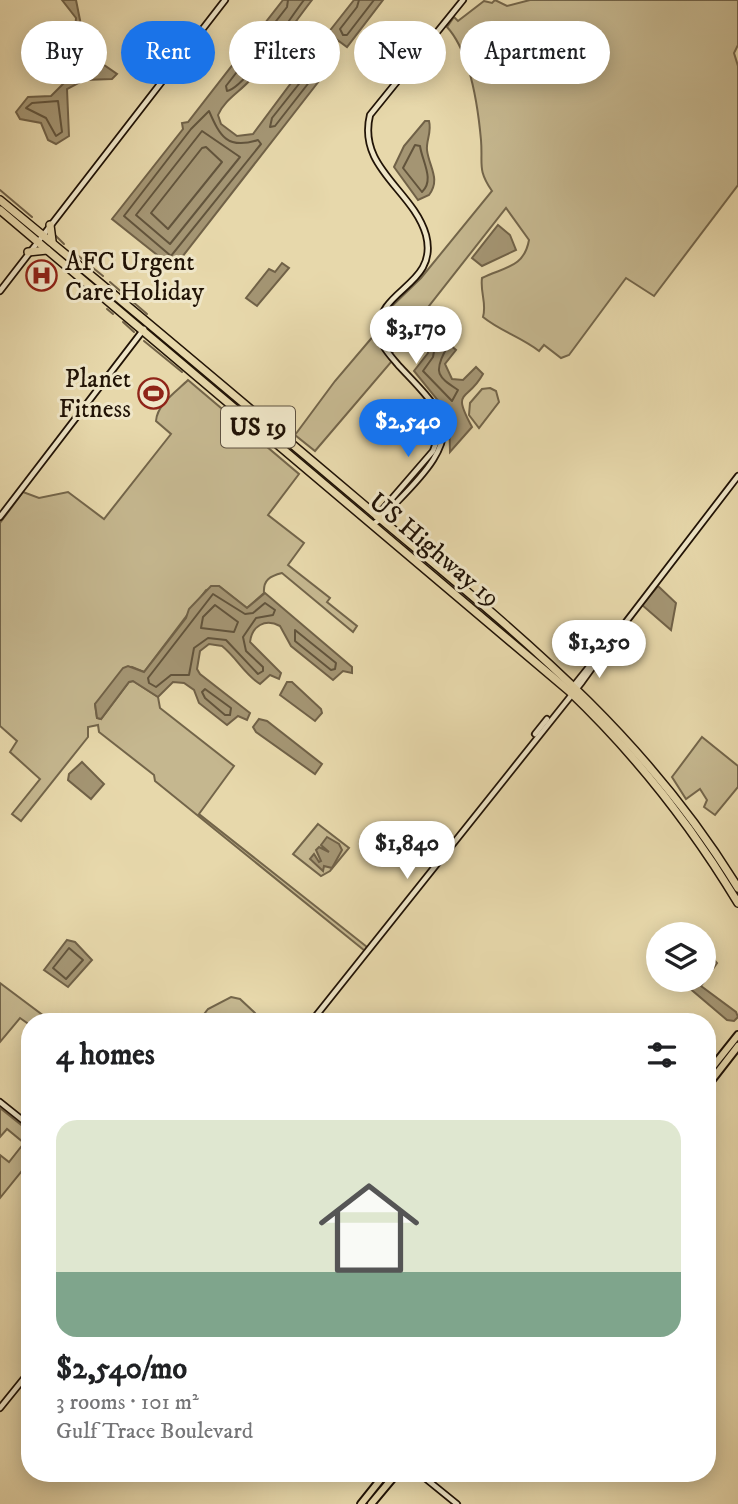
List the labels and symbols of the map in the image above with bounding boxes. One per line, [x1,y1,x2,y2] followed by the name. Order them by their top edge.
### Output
[65,246,205,309] place label: AFC Urgent Care Holiday
[25,259,59,293] hospital icon: AFC Urgent Care Holiday
[359,306,473,366] pin: $3,170
[59,363,131,426] place label: Planet Fitness
[137,376,171,410] sports icon: Planet Fitness
[351,400,465,459] pin: $2,540
[221,406,295,448] road number: US 19
[361,485,507,615] street label: US Highway 19
[542,620,656,680] pin: $1,250
[350,822,464,881] pin: $1,840

